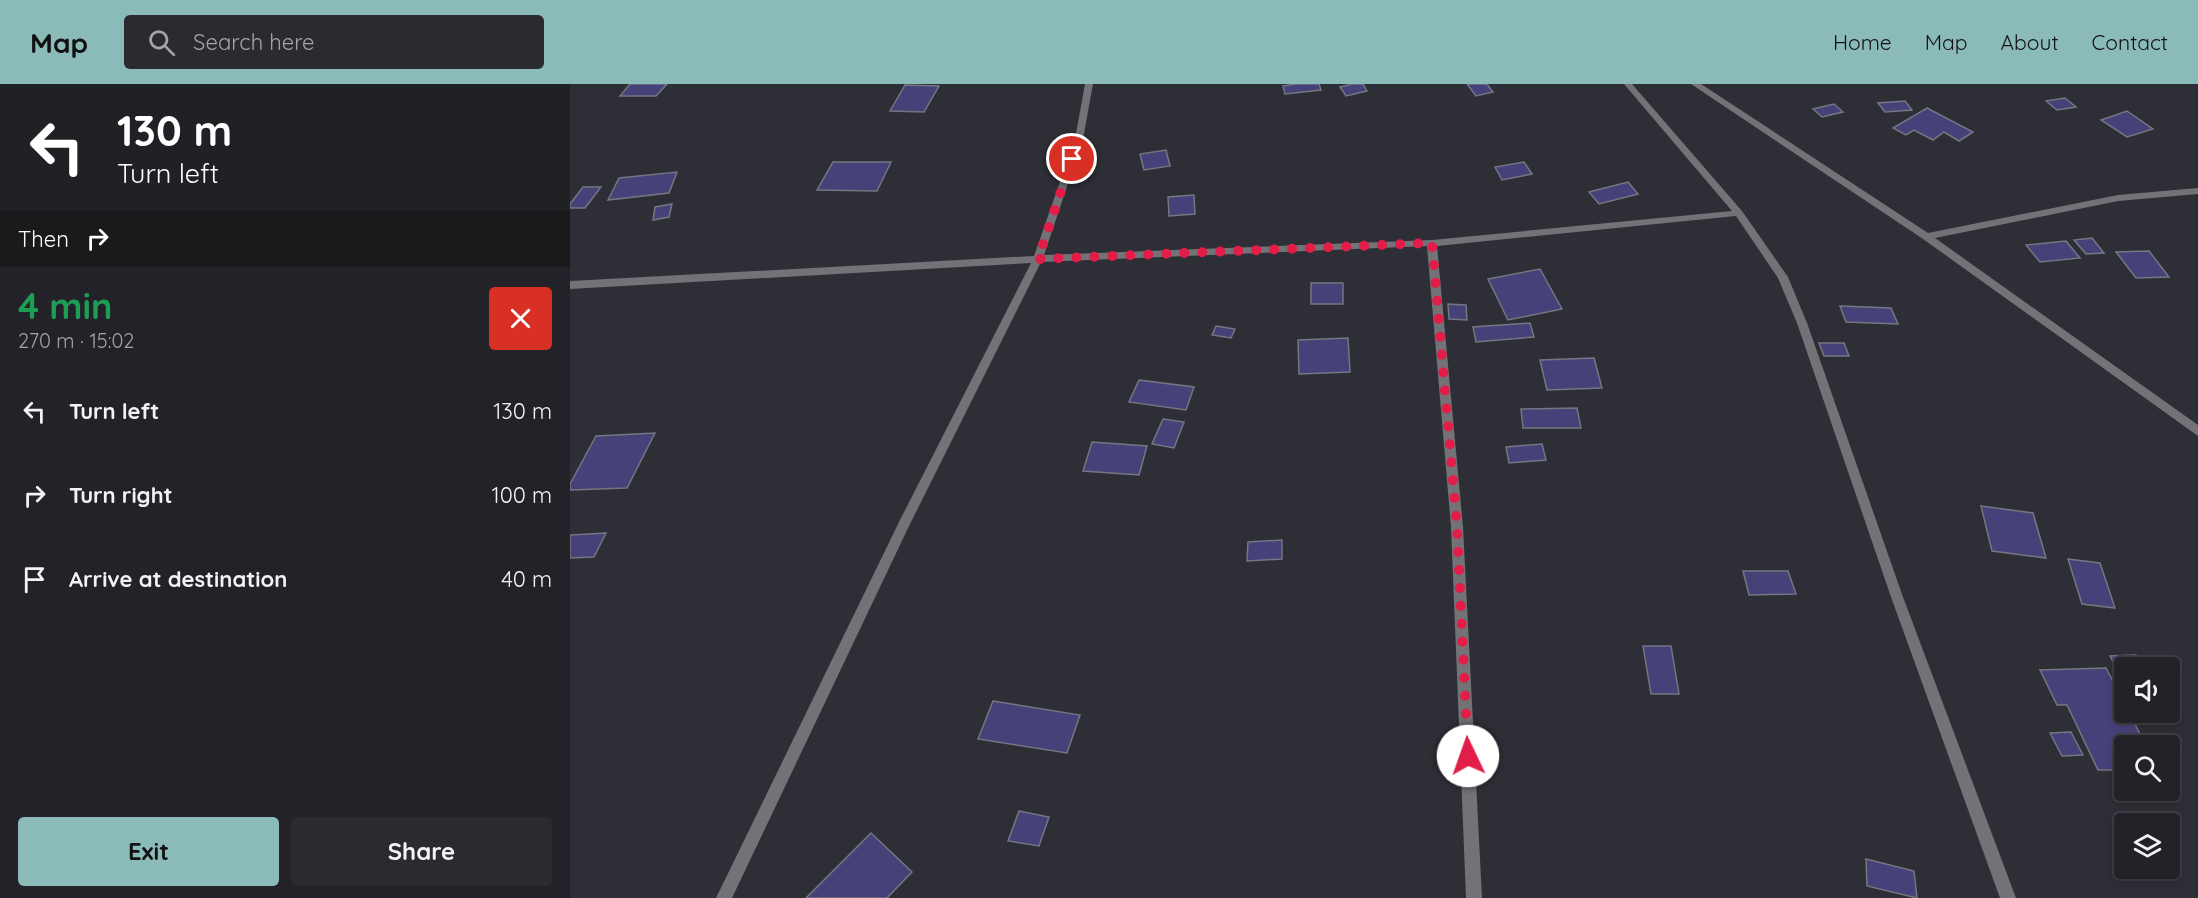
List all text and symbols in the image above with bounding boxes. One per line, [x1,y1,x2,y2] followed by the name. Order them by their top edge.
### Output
[124,15,544,69] search box
[30,25,88,60] text: Map
[145,26,178,59] icon: search
[193,28,315,56] text: Search here
[1833,29,1892,55] text: Home
[1925,29,1968,55] text: Map
[2001,29,2059,55] text: About
[2092,29,2168,55] text: Contact
[117,104,232,157] text: 130 m
[18,108,96,186] icon: left
[1046,133,1097,184] pin
[1055,142,1088,175] icon: arrive
[117,156,219,190] text: Turn left
[81,222,114,255] icon: right
[18,225,69,253] text: Then
[18,283,112,328] text: 4 min
[489,287,552,350] button: close
[18,328,134,353] text: 270 m · 15:02
[18,395,51,428] icon: left
[69,397,159,425] text: Turn left
[493,397,552,425] text: 130 m
[18,479,51,512] icon: right
[69,481,173,509] text: Turn right
[492,481,552,509] text: 100 m
[18,563,51,596] icon: arrive
[69,565,287,593] text: Arrive at destination
[501,565,552,593] text: 40 m
[2114,657,2180,879] map controls
[2114,657,2180,723] button: sound
[1436,724,1500,788] position arrow
[2114,735,2180,801] button: search
[2114,813,2180,879] button: layers
[18,817,279,886] button: Exit
[291,817,552,886] button: Share

